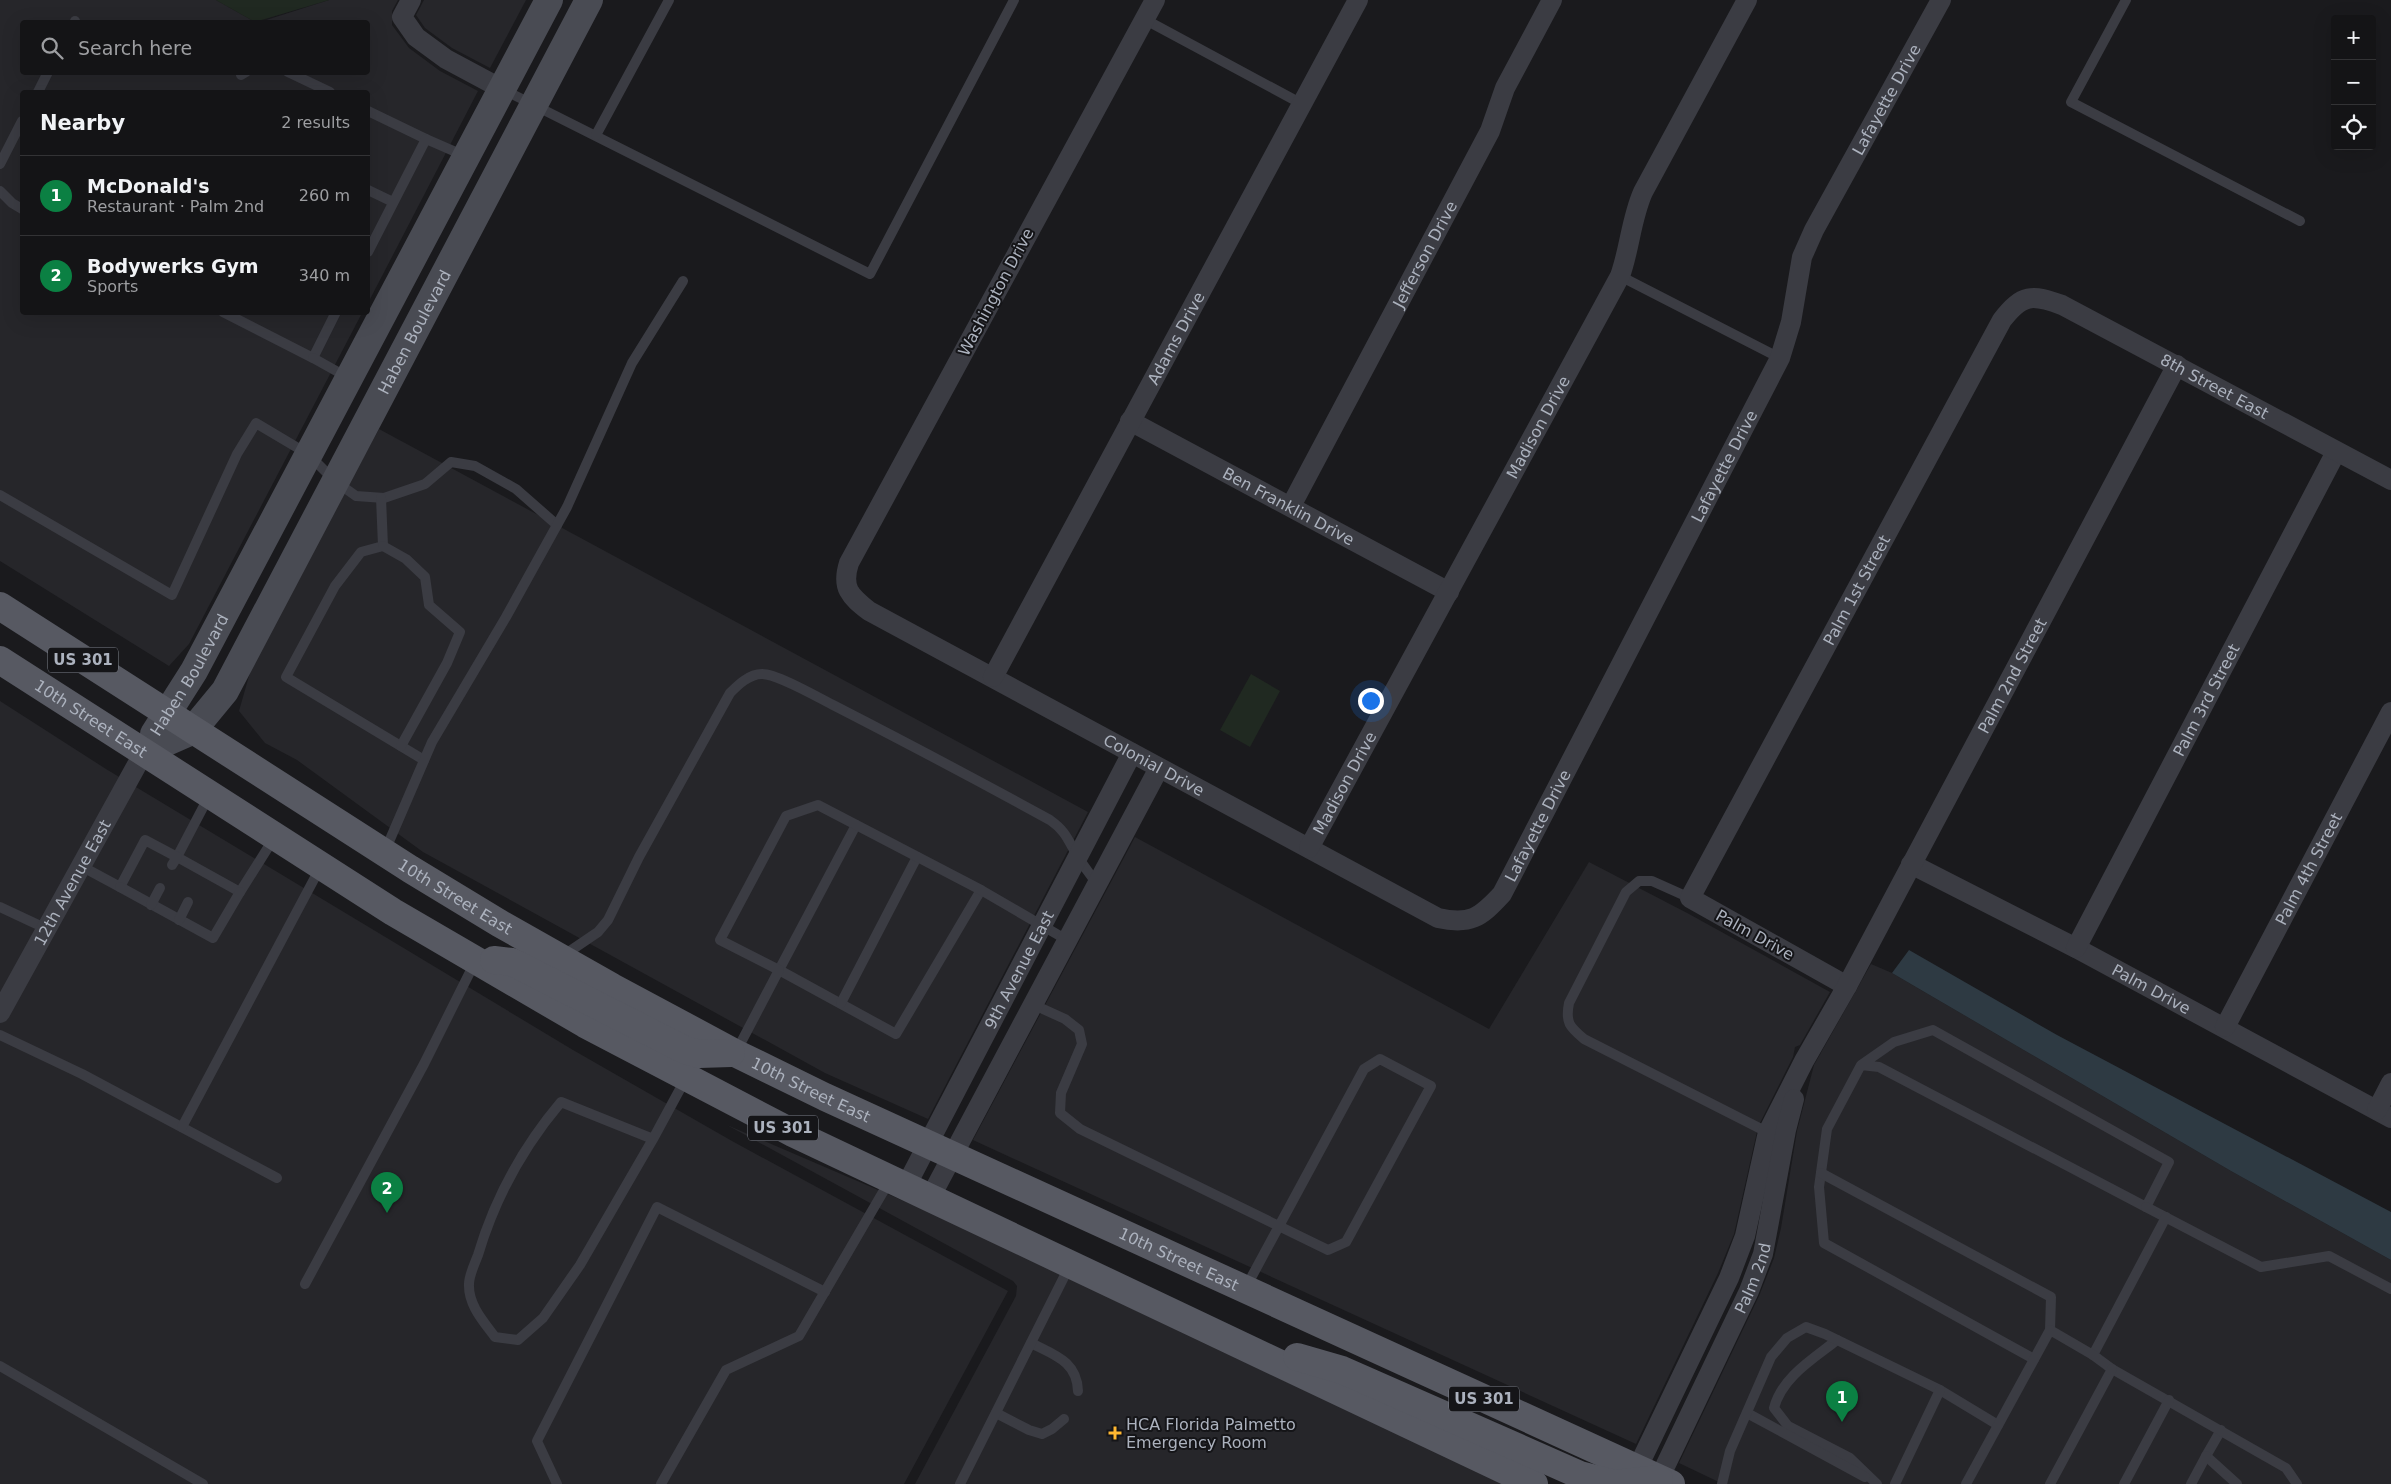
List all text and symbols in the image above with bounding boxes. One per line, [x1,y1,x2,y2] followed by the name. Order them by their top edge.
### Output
[2331,15,2376,150] map controls
[2331,15,2376,60] button: +
[20,20,370,75] search box
[38,34,66,62] icon: search
[78,37,192,59] text: Search here
[1848,41,1924,158] street label: Lafayette Drive
[2331,60,2376,105] button: −
[2331,105,2376,150] button: locate
[40,111,125,135] text: Nearby
[281,113,350,132] text: 2 results
[87,175,210,197] text: McDonald's
[50,186,62,205] text: 1
[299,186,350,205] text: 260 m
[87,197,264,216] text: Restaurant · Palm 2nd
[1388,198,1461,312] street label: Jefferson Drive
[954,225,1038,359] street label: Washington Drive
[87,255,259,277] text: Bodywerks Gym
[50,266,62,285] text: 2
[299,266,350,285] text: 340 m
[374,267,455,397] street label: Haben Boulevard
[87,277,138,296] text: Sports
[1143,289,1208,388] street label: Adams Drive
[2157,350,2272,423] street label: 8th Street East
[1502,372,1573,482] street label: Madison Drive
[1687,407,1761,525] street label: Lafayette Drive
[1220,463,1358,549] street label: Ben Franklin Drive
[1819,532,1894,648] street label: Palm 1st Street
[146,611,232,739] street label: Haben Boulevard
[1973,615,2050,737] street label: Palm 2nd Street
[2169,641,2243,759] street label: Palm 3rd Street
[48,648,118,672] road number: US 301
[31,675,151,761] street label: 10th Street East
[1358,688,1384,714] your location
[1309,728,1380,838] street label: Madison Drive
[1100,730,1208,800] street label: Colonial Drive
[1501,766,1574,885] street label: Lafayette Drive
[2271,809,2346,928] street label: Palm 4th Street
[30,816,114,949] street label: 12th Avenue East
[395,854,516,938] street label: 10th Street East
[1713,906,1797,964] street label: Palm Drive
[980,907,1058,1032] street label: 9th Avenue East
[2109,960,2194,1018] street label: Palm Drive
[748,1053,874,1126] street label: 10th Street East
[748,1116,818,1140] road number: US 301
[371,1172,403,1213] pin: 2
[1116,1223,1242,1295] street label: 10th Street East
[1730,1241,1774,1316] street label: Palm 2nd
[1826,1381,1858,1422] pin: 1
[1449,1386,1519,1412] road number: US 301
[1126,1415,1296,1452] place label: HCA Florida Palmetto Emergency Room
[1108,1426,1122,1440] marker: HCA Florida Palmetto Emergency Room

